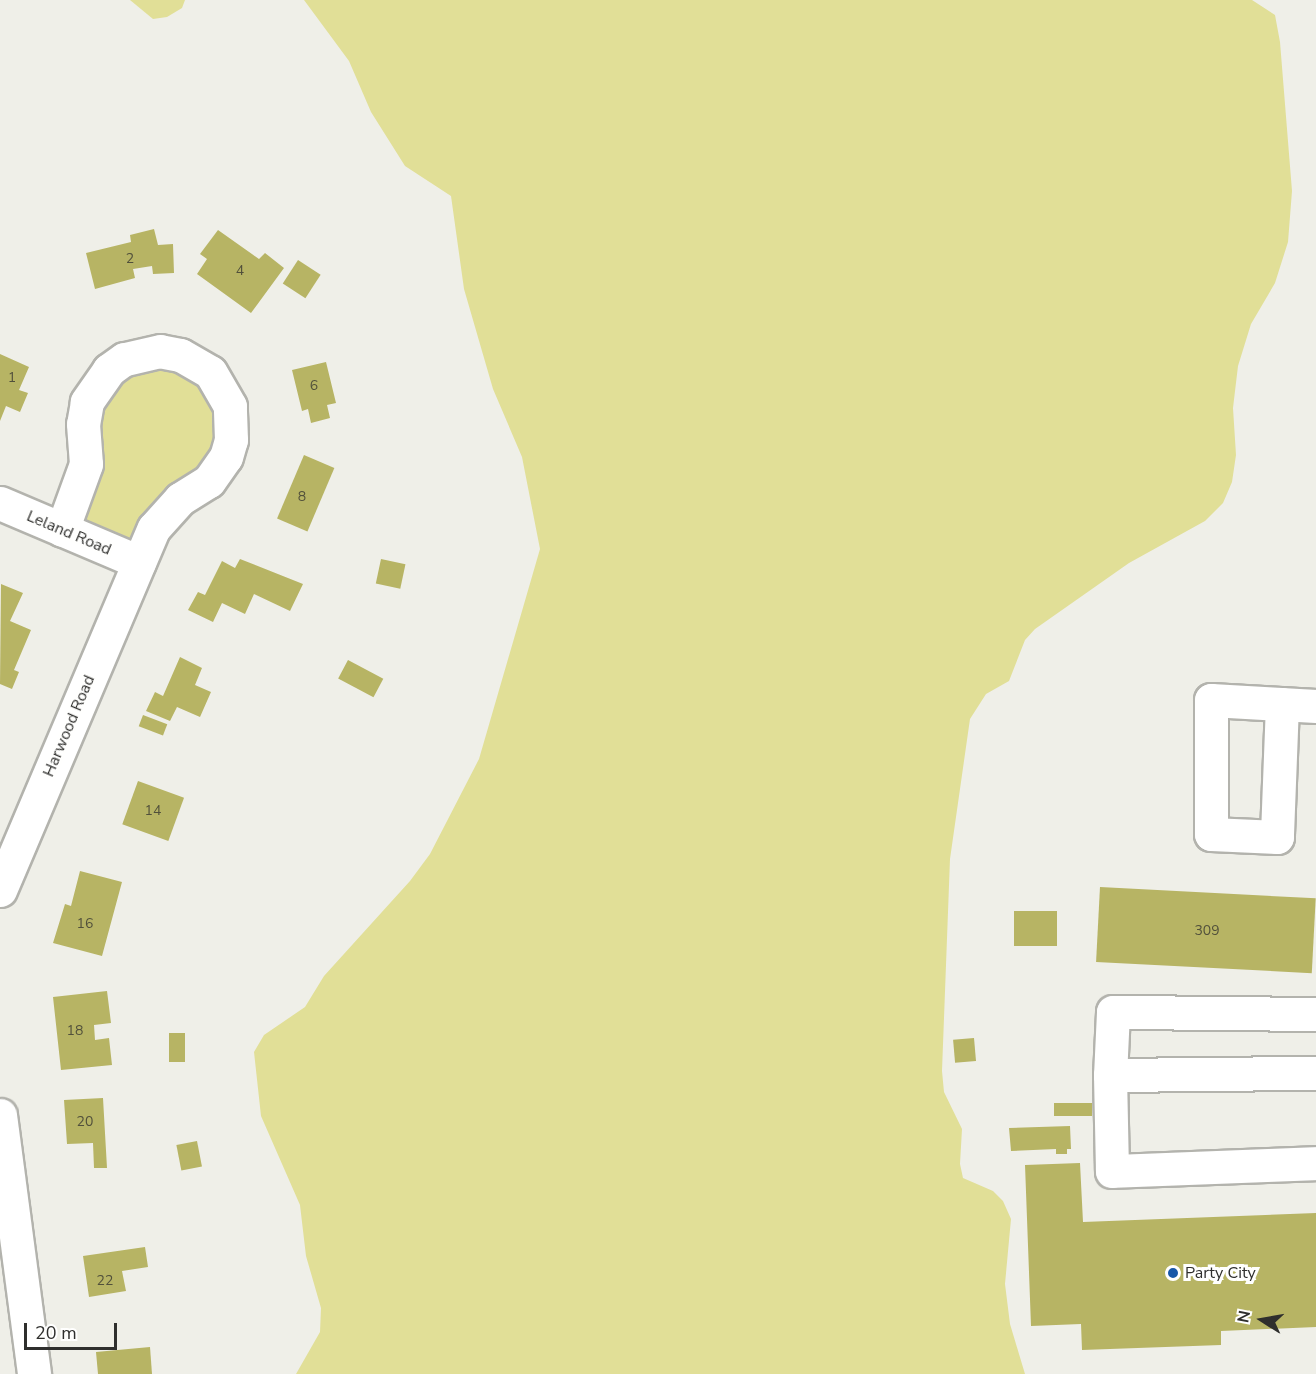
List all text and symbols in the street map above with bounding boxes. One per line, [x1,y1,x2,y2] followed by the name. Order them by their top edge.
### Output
[126,251,134,267] house number: 2
[236,263,244,279] house number: 4
[8,370,16,386] house number: 1
[310,378,318,394] house number: 6
[298,489,306,505] house number: 8
[24,507,114,559] street label: Leland Road
[39,672,99,780] street label: Harwood Road
[145,803,161,819] house number: 14
[77,916,93,932] house number: 16
[1194,923,1220,939] house number: 309
[67,1023,83,1039] house number: 18
[77,1114,93,1130] house number: 20
[1185,1263,1256,1283] place label: Party City
[1166,1266,1180,1280] marker: Party City
[97,1273,113,1289] house number: 22
[1232,1290,1292,1350] north arrow
[1232,1309,1256,1325] text: N
[27,1311,120,1349] scale bar
[35,1321,77,1345] text: 20 m

